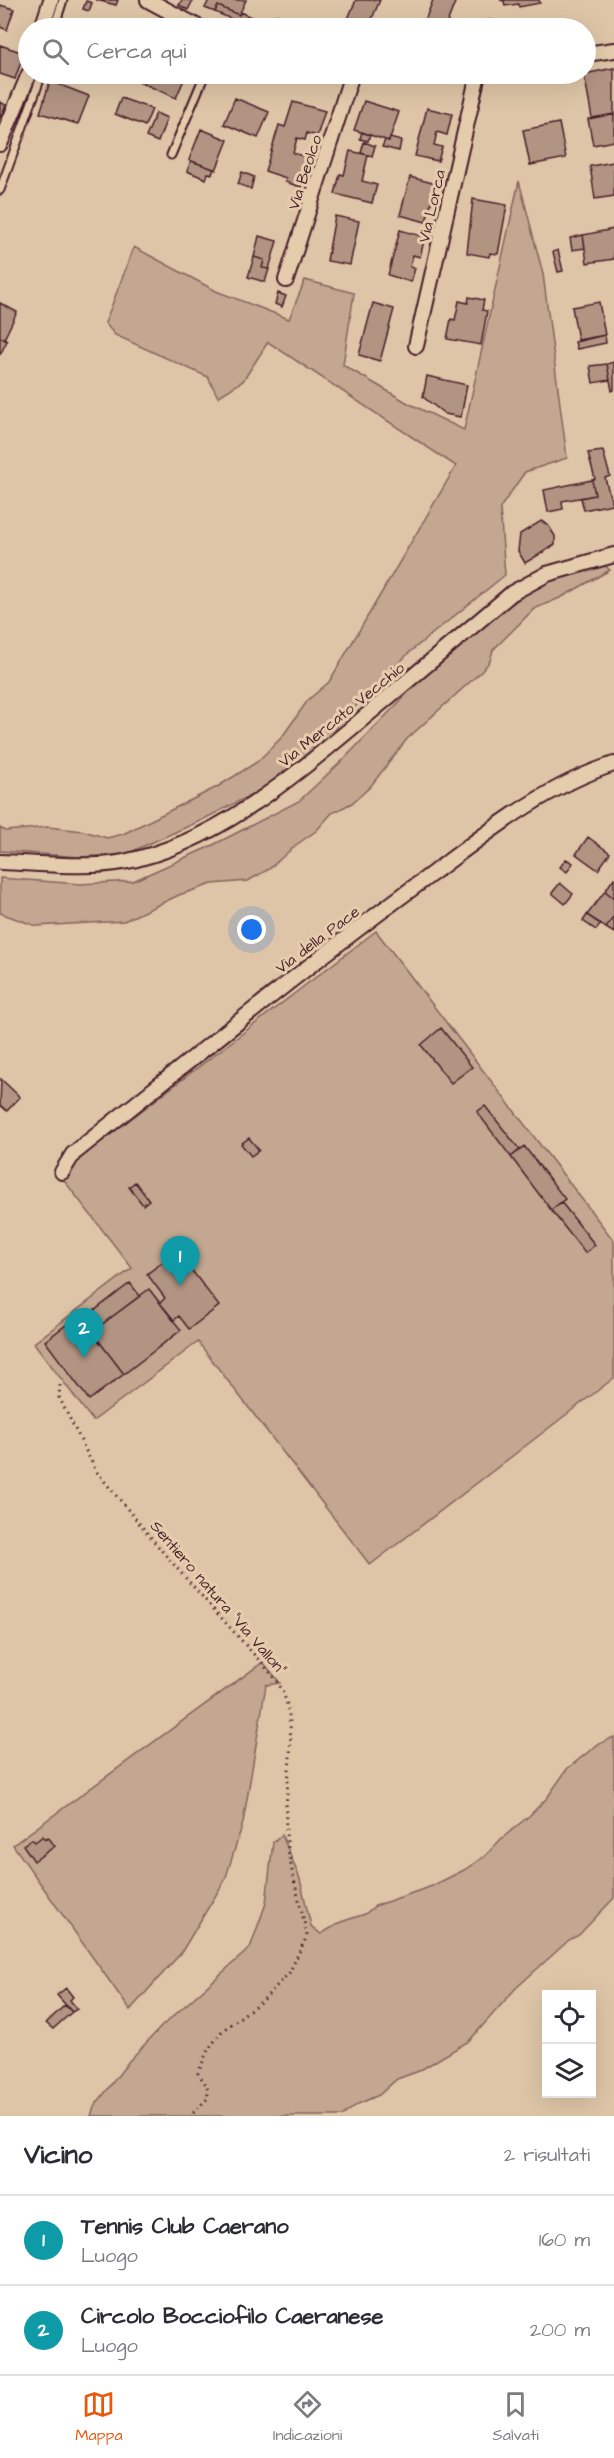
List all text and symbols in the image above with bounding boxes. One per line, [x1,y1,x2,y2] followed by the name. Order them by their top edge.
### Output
[18,18,596,84] search box
[39,35,72,68] icon: search
[87,36,186,67] text: Cerca qui
[282,132,327,213] street label: Via Beolco
[413,168,451,245] street label: Via Lorca
[274,657,409,772] street label: Via Mercato Vecchio
[271,901,365,979] street label: Via della Pace
[237,915,266,944] your location
[160,1236,200,1286] pin: 1
[64,1308,104,1358] pin: 2
[145,1516,292,1680] street label: Sentiero natura "Via Vallon"
[542,1990,596,2098] map controls
[542,1990,596,2044] button: locate
[542,2044,596,2098] button: layers
[24,2137,92,2173] text: Vicino
[504,2141,590,2169] text: 2 risultati
[81,2211,289,2242] text: Tennis Club Caerano
[42,2226,45,2254] text: 1
[539,2226,590,2254] text: 160 m
[81,2242,138,2270] text: Luogo
[81,2301,383,2332] text: Circolo Bocciofilo Caeranese
[38,2316,49,2344] text: 2
[530,2316,590,2344] text: 200 m
[81,2332,138,2360] text: Luogo
[75,2388,123,2446] tab: Mappa
[273,2388,342,2446] tab: Indicazioni
[493,2388,539,2446] tab: Salvati

